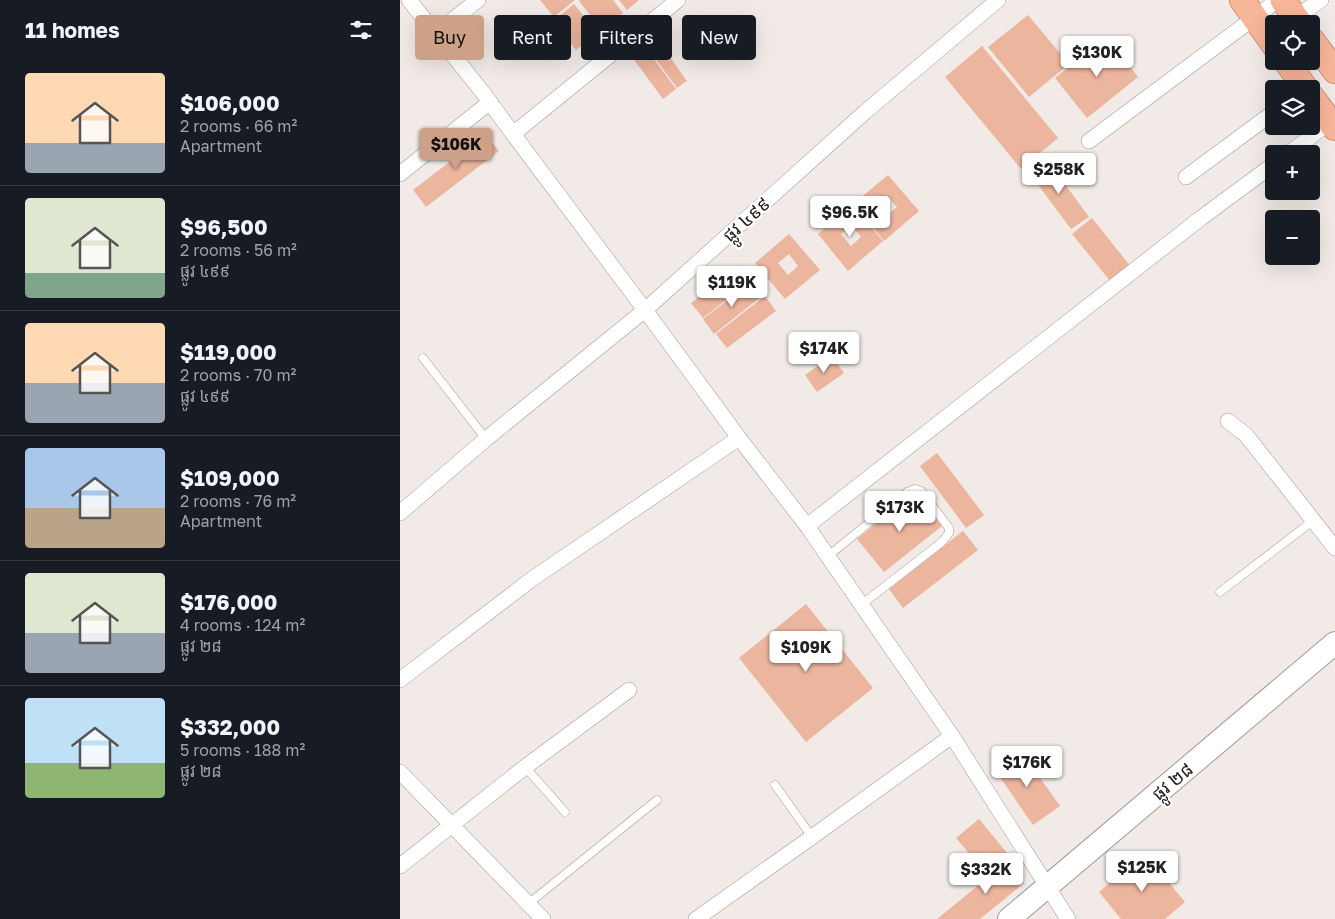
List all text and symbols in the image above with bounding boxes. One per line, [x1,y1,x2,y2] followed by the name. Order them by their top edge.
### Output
[415,15,484,60] chip: Buy
[494,15,571,60] chip: Rent
[581,15,672,60] chip: Filters
[682,15,756,60] chip: New
[1265,15,1320,265] map controls
[1265,15,1320,70] button: locate
[347,16,375,44] icon: filters
[25,17,120,43] text: 11 homes
[1062,36,1132,78] pin: $130K
[1072,42,1122,62] text: $130K
[1265,80,1320,135] button: layers
[180,90,280,116] text: $106,000
[65,93,125,153] icon: home
[180,116,297,136] text: 2 rooms · 66 m²
[421,128,491,170] pin: $106K
[430,134,482,154] text: $106K
[180,136,262,156] text: Apartment
[1265,145,1320,200] button: +
[1024,152,1094,195] pin: $258K
[1033,159,1085,179] text: $258K
[718,192,778,251] street label: ផ្លូវ ៤៩៩
[809,196,891,238] pin: $96.5K
[821,202,879,222] text: $96.5K
[1265,210,1320,265] button: −
[180,214,268,240] text: $96,500
[65,218,125,278] icon: home
[180,240,297,260] text: 2 rooms · 56 m²
[180,261,230,281] text: ផ្លូវ ៤៩៩
[697,266,767,308] pin: $119K
[708,272,756,292] text: $119K
[789,332,859,374] pin: $174K
[799,338,849,358] text: $174K
[180,339,277,365] text: $119,000
[65,343,125,403] icon: home
[180,365,296,385] text: 2 rooms · 70 m²
[180,386,230,406] text: ផ្លូវ ៤៩៩
[180,465,280,491] text: $109,000
[65,468,125,528] icon: home
[865,490,935,533] pin: $173K
[180,491,296,511] text: 2 rooms · 76 m²
[875,497,925,517] text: $173K
[180,511,262,531] text: Apartment
[180,589,277,615] text: $176,000
[65,593,125,653] icon: home
[180,615,305,635] text: 4 rooms · 124 m²
[771,630,841,673] pin: $109K
[180,636,222,656] text: ផ្លូវ ២៨
[780,637,832,657] text: $109K
[180,714,280,740] text: $332,000
[65,718,125,778] icon: home
[180,740,305,760] text: 5 rooms · 188 m²
[992,746,1062,788] pin: $176K
[1002,752,1052,772] text: $176K
[1147,758,1201,809] street label: ផ្លូវ ២៨
[180,761,222,781] text: ផ្លូវ ២៨
[1107,850,1177,893] pin: $125K
[951,852,1021,895] pin: $332K
[1117,857,1167,877] text: $125K
[960,859,1012,879] text: $332K

